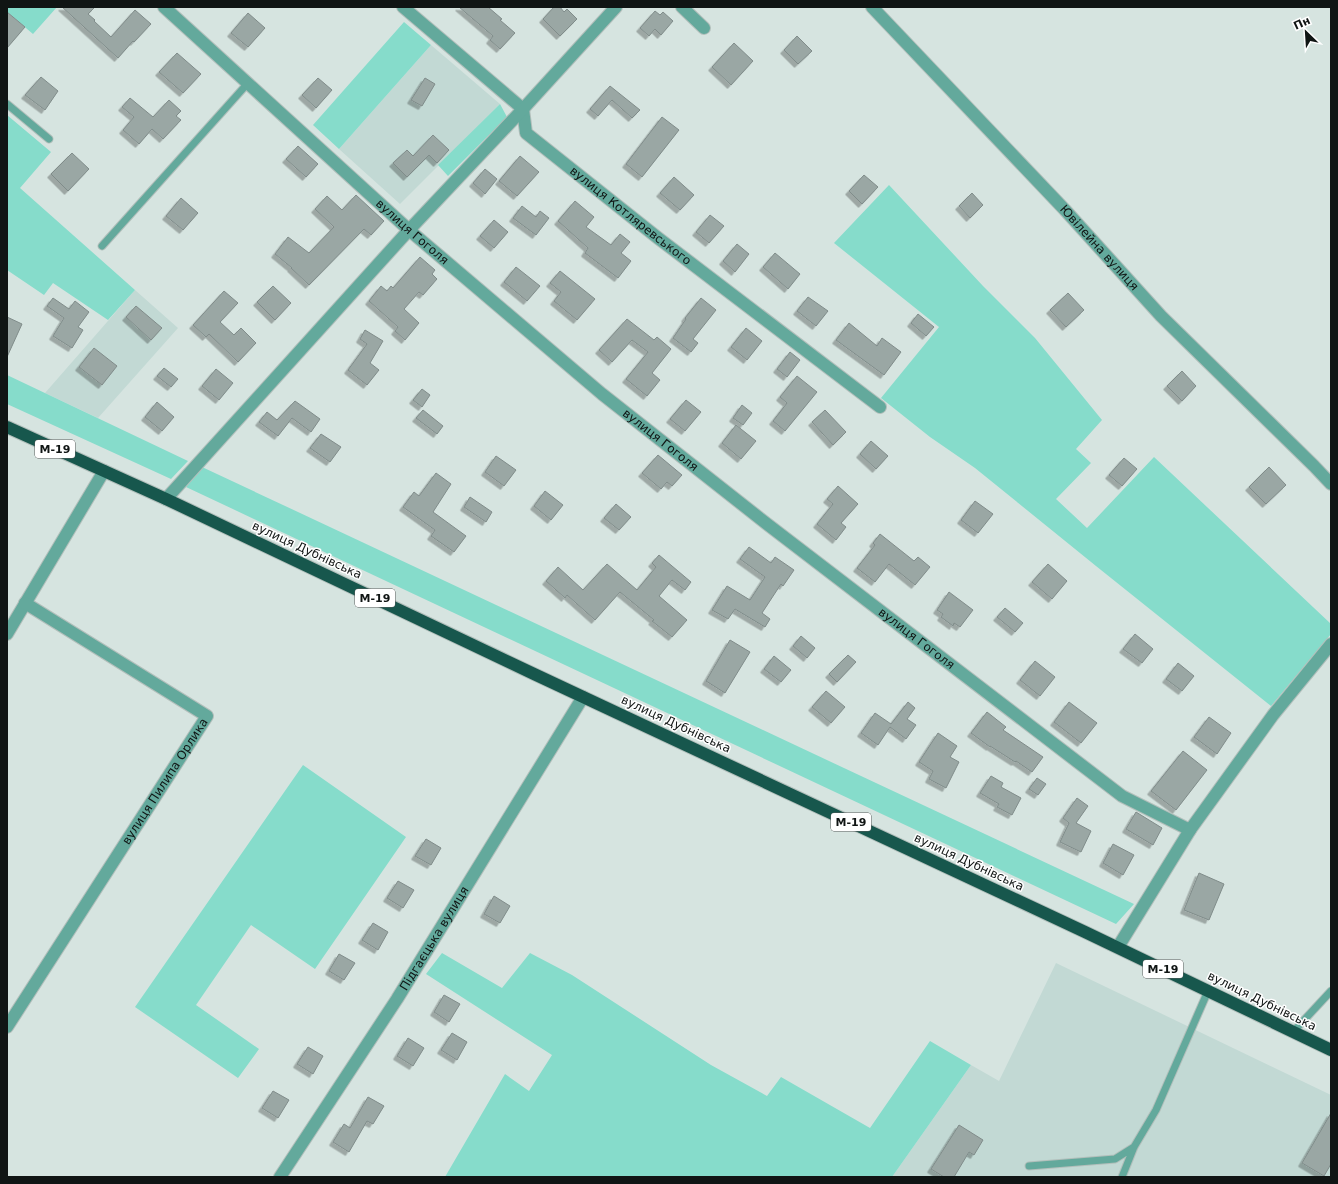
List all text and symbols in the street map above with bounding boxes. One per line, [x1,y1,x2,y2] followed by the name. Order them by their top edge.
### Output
[1286,12,1326,52] north arrow
[1292,14,1312,33] text: Пн
[567,164,694,268] street label: вулиця Котляревського
[373,196,451,268] street label: вулиця Гоголя
[1057,202,1141,293] street label: Ювілейна вулиця
[620,406,701,474] street label: вулиця Гоголя
[35,440,75,458] road number: М-19
[250,518,364,582] street label: вулиця Дубнівська
[355,589,395,607] road number: М-19
[876,605,957,672] street label: вулиця Гоголя
[619,692,733,756] street label: вулиця Дубнівська
[119,716,211,847] street label: вулиця Пилипа Орлика
[831,813,871,831] road number: М-19
[912,830,1026,894] street label: вулиця Дубнівська
[397,884,472,993] street label: Підгаєцька вулиця
[1143,960,1183,978] road number: М-19
[1205,969,1319,1033] street label: вулиця Дубнівська

